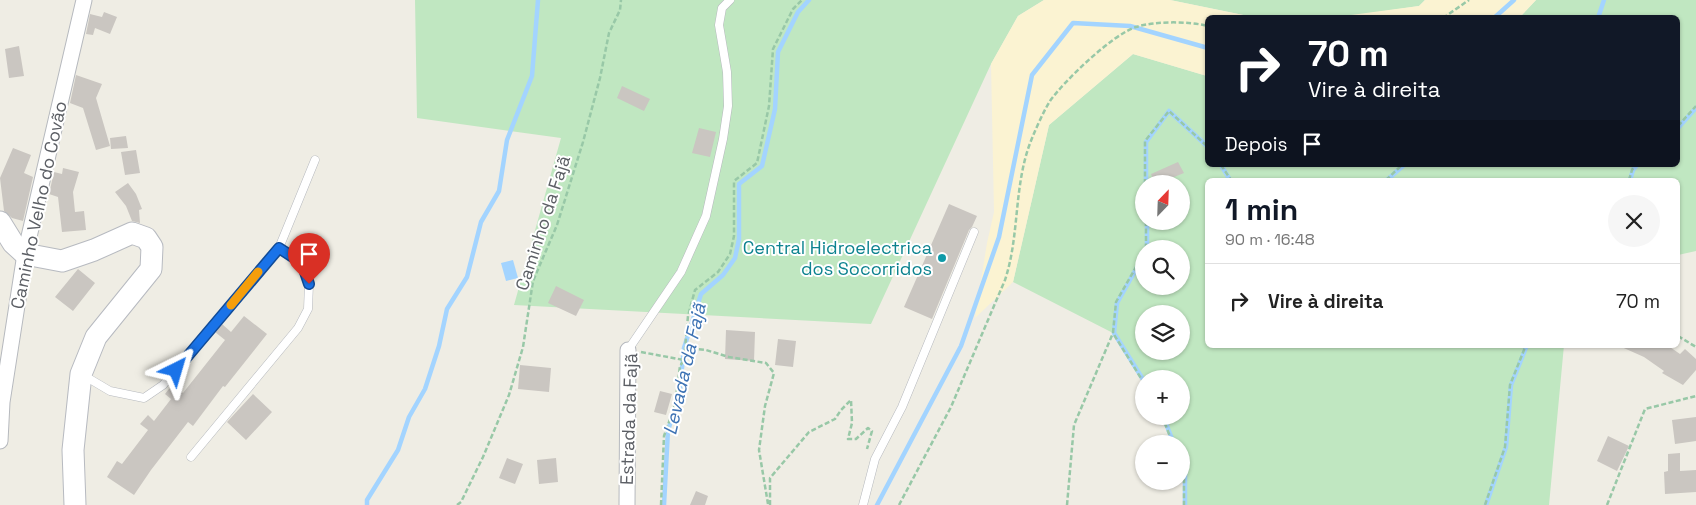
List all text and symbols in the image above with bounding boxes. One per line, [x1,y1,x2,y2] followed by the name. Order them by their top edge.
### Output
[1308,32,1389,76] text: 70 m
[1225,35,1290,100] icon: right
[1308,75,1440,103] text: Vire à direita
[5,99,72,311] street label: Caminho Velho do Covão
[1298,130,1326,158] icon: arrive
[1225,132,1288,157] text: Depois
[510,152,575,293] street label: Caminho da Fajã
[1135,175,1190,230] north arrow
[1135,175,1190,490] map controls
[1225,190,1298,229] text: 1 min
[1608,195,1660,247] button: close
[1225,229,1315,250] text: 90 m · 16:48
[288,233,330,284] pin
[743,236,932,280] place label: Central Hidroelectrica dos Socorridos
[295,240,323,268] icon: arrive
[1135,240,1190,295] button: search
[936,252,948,264] marker: Central Hidroelectrica dos Socorridos
[1225,287,1253,315] icon: right
[1268,289,1384,314] text: Vire à direita
[1616,289,1660,314] text: 70 m
[657,300,712,437] water label: Levada da Fajã
[1135,305,1190,360] button: layers
[149,343,201,395] position arrow
[615,353,642,485] street label: Estrada da Fajã
[1135,370,1190,425] button: +
[1135,435,1190,490] button: −

